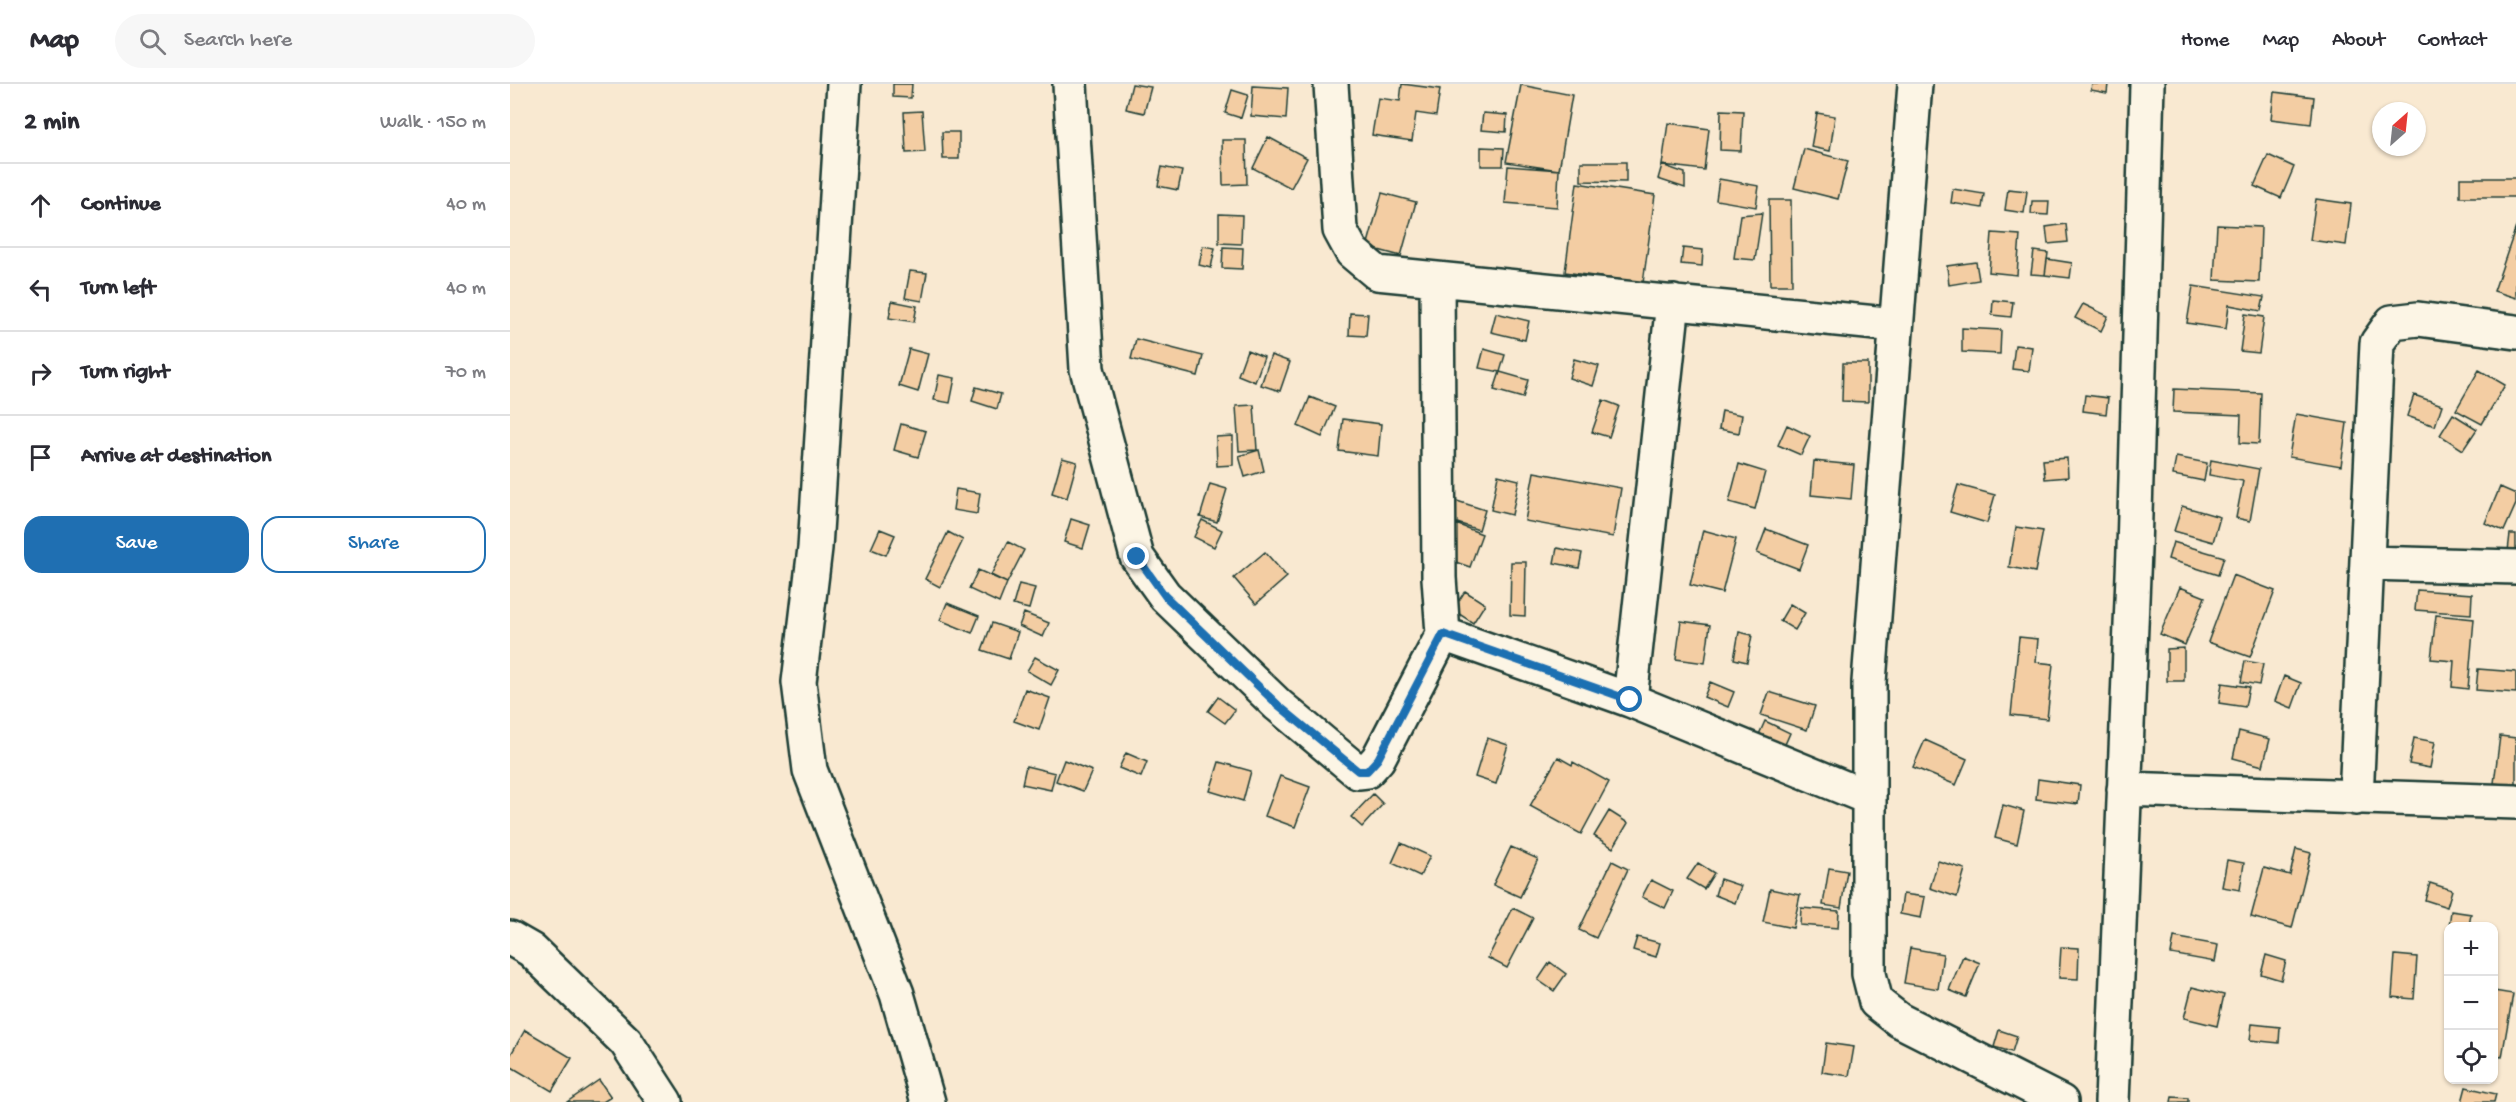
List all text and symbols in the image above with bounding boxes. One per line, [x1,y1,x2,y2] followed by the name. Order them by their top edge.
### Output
[115,14,535,68] search box
[30,25,79,58] text: Map
[136,25,169,58] icon: search
[184,28,292,54] text: Search here
[2181,29,2229,54] text: Home
[2262,29,2299,54] text: Map
[2332,29,2385,54] text: About
[2418,29,2486,54] text: Contact
[2372,102,2426,156] north arrow
[24,108,79,139] text: 2 min
[380,112,486,135] text: Walk · 150 m
[24,189,57,222] icon: ahead
[81,192,161,218] text: Continue
[446,194,486,217] text: 40 m
[24,273,57,306] icon: left
[81,276,155,302] text: Turn left
[446,278,486,301] text: 40 m
[24,357,57,390] icon: right
[81,360,169,386] text: Turn right
[445,362,486,385] text: 70 m
[24,441,57,474] icon: arrive
[81,444,271,470] text: Arrive at destination
[24,516,249,573] button: Save
[261,516,486,573] button: Share
[1123,543,1149,569] route end
[1616,686,1642,712] route start
[2444,922,2498,1084] map controls
[2444,922,2498,976] button: +
[2444,976,2498,1030] button: −
[2444,1030,2498,1084] button: locate

